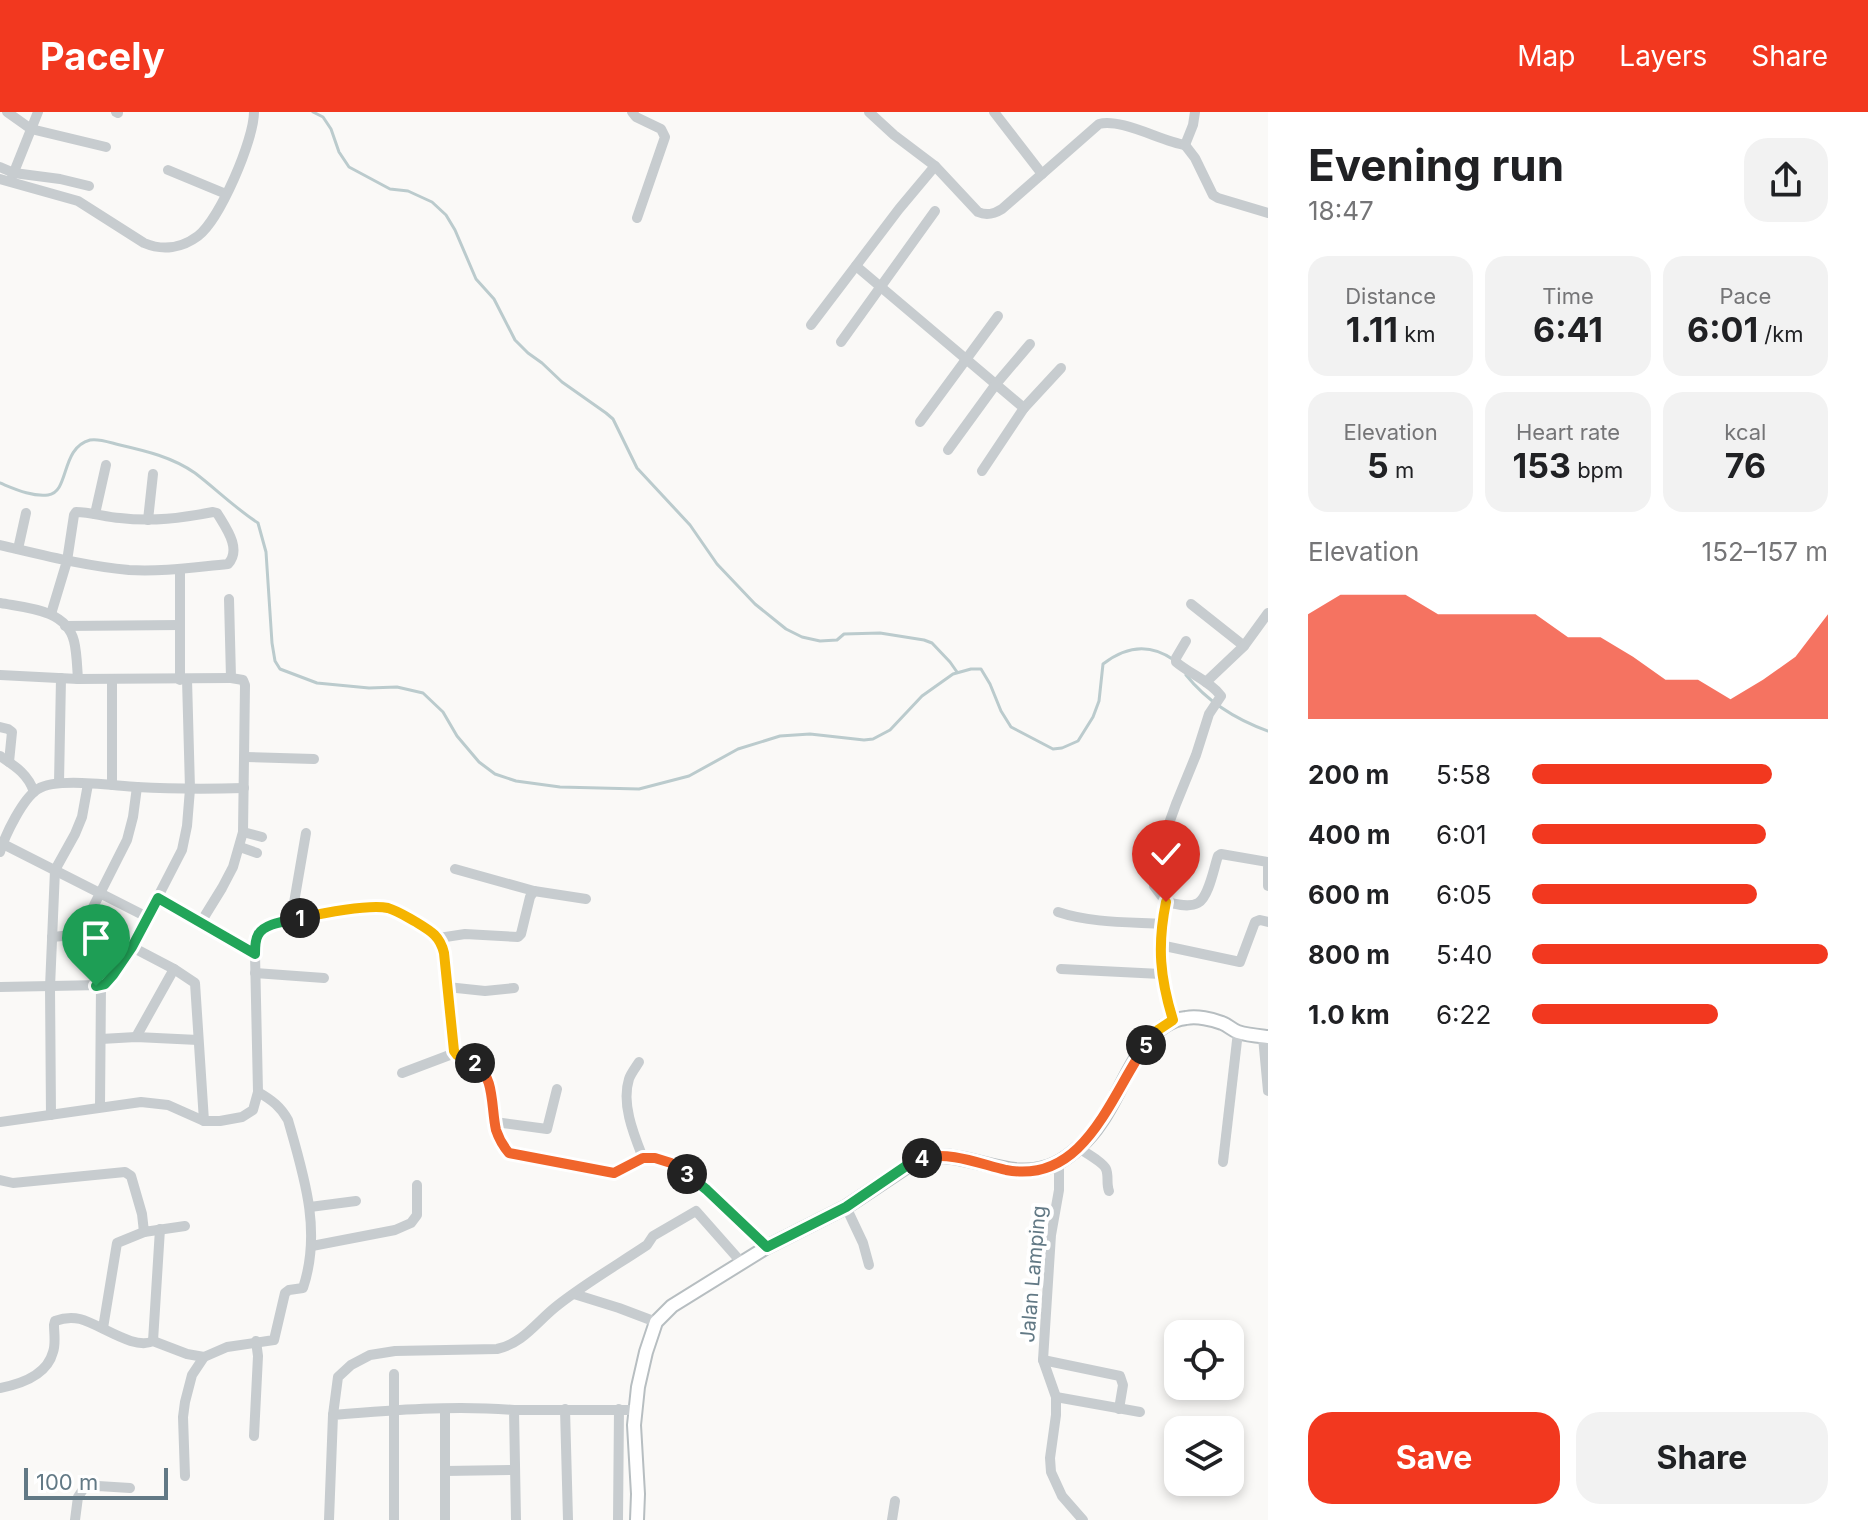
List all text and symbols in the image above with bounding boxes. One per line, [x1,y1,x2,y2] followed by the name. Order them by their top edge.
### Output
[40,33,165,79] text: Pacely
[1517,39,1575,73] text: Map
[1619,39,1707,73] text: Layers
[1751,39,1828,73] text: Share
[1308,138,1564,192] text: Evening run
[1744,138,1828,222] button: share
[1308,195,1374,226] text: 18:47
[1345,283,1436,309] text: Distance
[1542,283,1594,309] text: Time
[1719,283,1771,309] text: Pace
[1346,309,1398,350] text: 1.11
[1533,309,1603,350] text: 6:41
[1687,309,1758,350] text: 6:01
[1398,321,1436,347] text: km
[1758,321,1804,347] text: /km
[1344,419,1438,445] text: Elevation
[1516,419,1620,445] text: Heart rate
[1724,419,1766,445] text: kcal
[1367,445,1389,486] text: 5
[1513,445,1571,486] text: 153
[1725,445,1766,486] text: 76
[1389,457,1414,483] text: m
[1571,457,1623,483] text: bpm
[1308,536,1419,567] text: Elevation
[1702,536,1828,567] text: 152–157 m
[1308,759,1389,790] text: 200 m
[1436,759,1491,790] text: 5:58
[1308,819,1391,850] text: 400 m
[1436,819,1487,850] text: 6:01
[1132,820,1200,902] pin
[1144,832,1188,876] icon: check
[1308,879,1390,910] text: 600 m
[1436,879,1492,910] text: 6:05
[280,898,320,938] pin: 1
[62,904,130,986] pin
[295,905,305,931] text: 1
[74,916,118,960] icon: arrive
[1308,939,1390,970] text: 800 m
[1436,939,1493,970] text: 5:40
[1308,999,1390,1030] text: 1.0 km
[1436,999,1491,1030] text: 6:22
[1126,1025,1166,1065] pin: 5
[1139,1032,1153,1058] text: 5
[455,1043,495,1083] pin: 2
[468,1050,482,1076] text: 2
[902,1138,942,1178] pin: 4
[915,1145,929,1171] text: 4
[667,1154,707,1194] pin: 3
[680,1161,694,1187] text: 3
[1015,1205,1051,1343] street label: Jalan Lamping
[1164,1320,1244,1496] map controls
[1164,1320,1244,1400] button: locate
[1308,1412,1560,1504] button: Save
[1576,1412,1828,1504] button: Share
[1164,1416,1244,1496] button: layers
[24,1464,168,1500] scale bar
[36,1469,98,1495] text: 100 m

